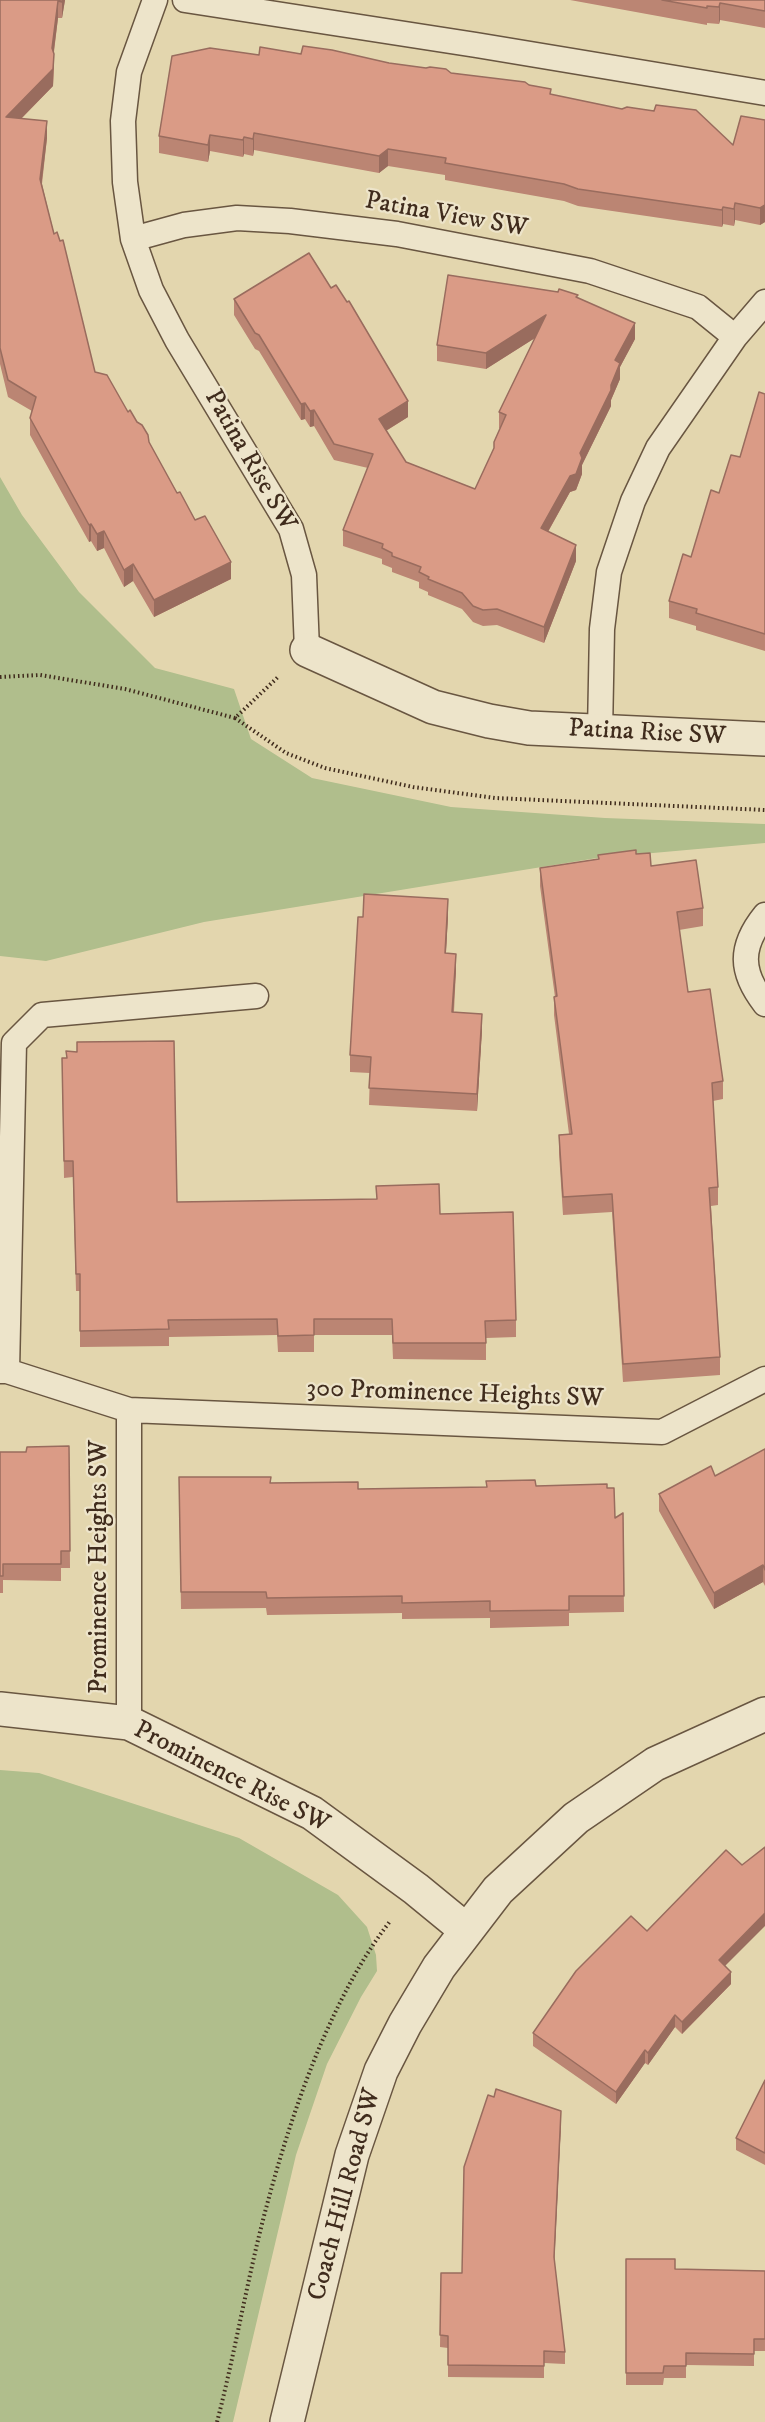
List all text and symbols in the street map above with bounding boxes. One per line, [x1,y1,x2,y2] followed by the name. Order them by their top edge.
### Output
[362,186,530,246] street label: Patina View SW
[196,385,302,537] street label: Patina Rise SW
[567,714,727,754] street label: Patina Rise SW
[306,1374,604,1416] street label: 300 Prominence Heights SW
[85,1440,117,1694] street label: Prominence Heights SW
[128,1715,334,1841] street label: Prominence Rise SW
[303,2086,389,2304] street label: Coach Hill Road SW

